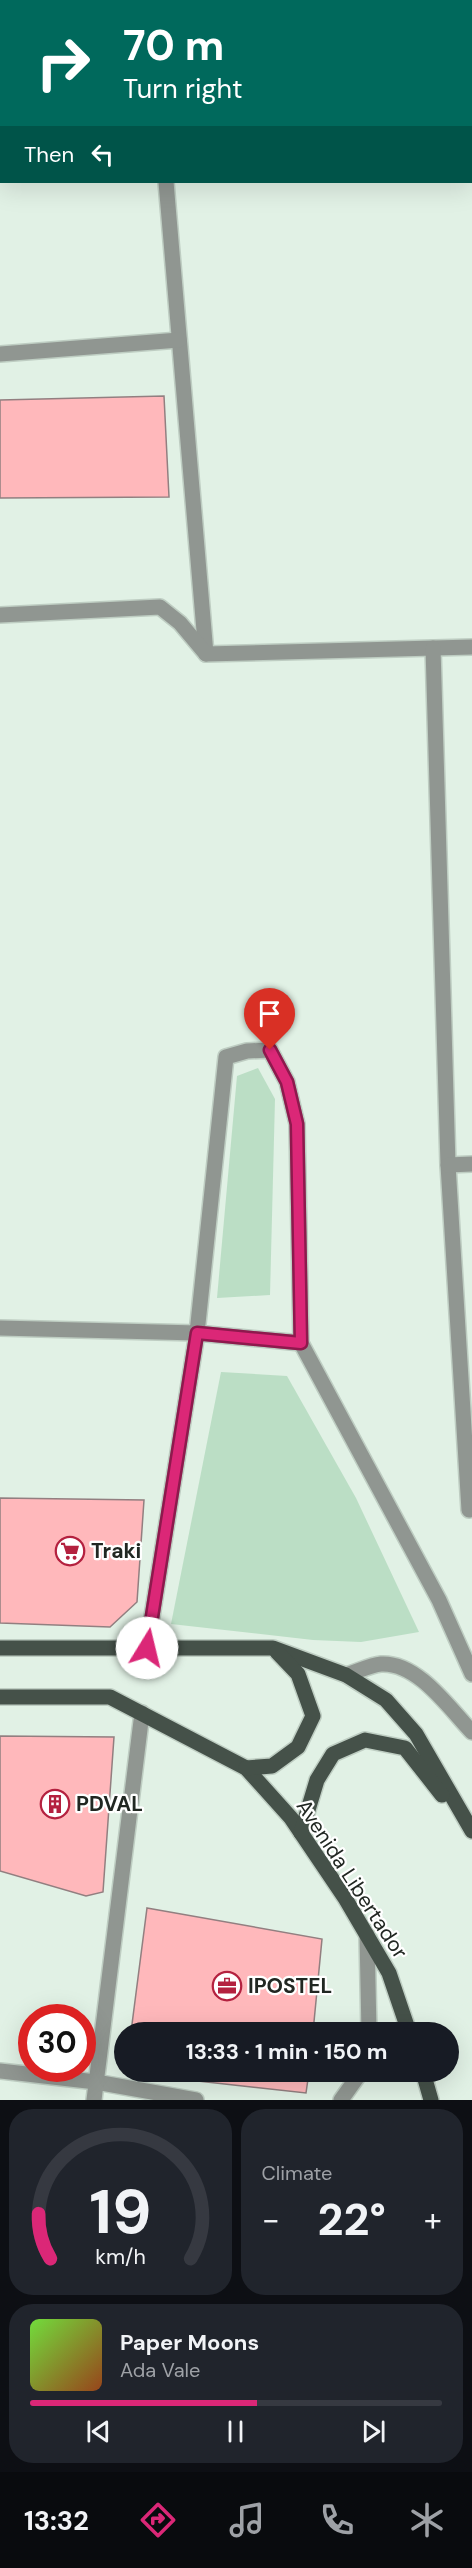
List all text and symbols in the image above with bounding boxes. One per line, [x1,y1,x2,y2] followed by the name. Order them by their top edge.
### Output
[123,18,224,73] text: 70 m
[24,24,102,102] icon: right
[123,71,243,106] text: Turn right
[86,138,119,171] icon: left
[24,140,74,169] text: Then
[244,988,295,1050] pin
[253,997,286,1030] icon: arrive
[54,1535,86,1567] supermarket icon: Traki
[91,1537,141,1565] place label: Traki
[115,1616,179,1680] position arrow
[39,1788,71,1820] building icon: PDVAL
[76,1790,143,1818] place label: PDVAL
[290,1794,414,1964] street label: Avenida Libertador
[211,1970,243,2002] office icon: IPOSTEL
[248,1972,332,2000] place label: IPOSTEL
[18,2004,96,2082] speed limit sign: 30
[186,2037,387,2066] text: 13:33 · 1 min · 150 m
[262,2160,332,2186] text: Climate
[89,2171,151,2252] text: 19
[318,2190,386,2249] text: 22°
[262,2198,280,2241] text: −
[424,2198,442,2241] text: +
[95,2243,146,2271] text: km/h
[120,2328,259,2357] text: Paper Moons
[120,2357,200,2383] text: Ada Vale
[82,2415,115,2448] icon: previous
[219,2415,252,2448] icon: pause
[357,2415,390,2448] icon: next
[137,2499,179,2541] icon: directions
[226,2499,268,2541] icon: music
[316,2499,358,2541] icon: phone
[406,2499,448,2541] icon: climate
[24,2503,89,2538] text: 13:32

